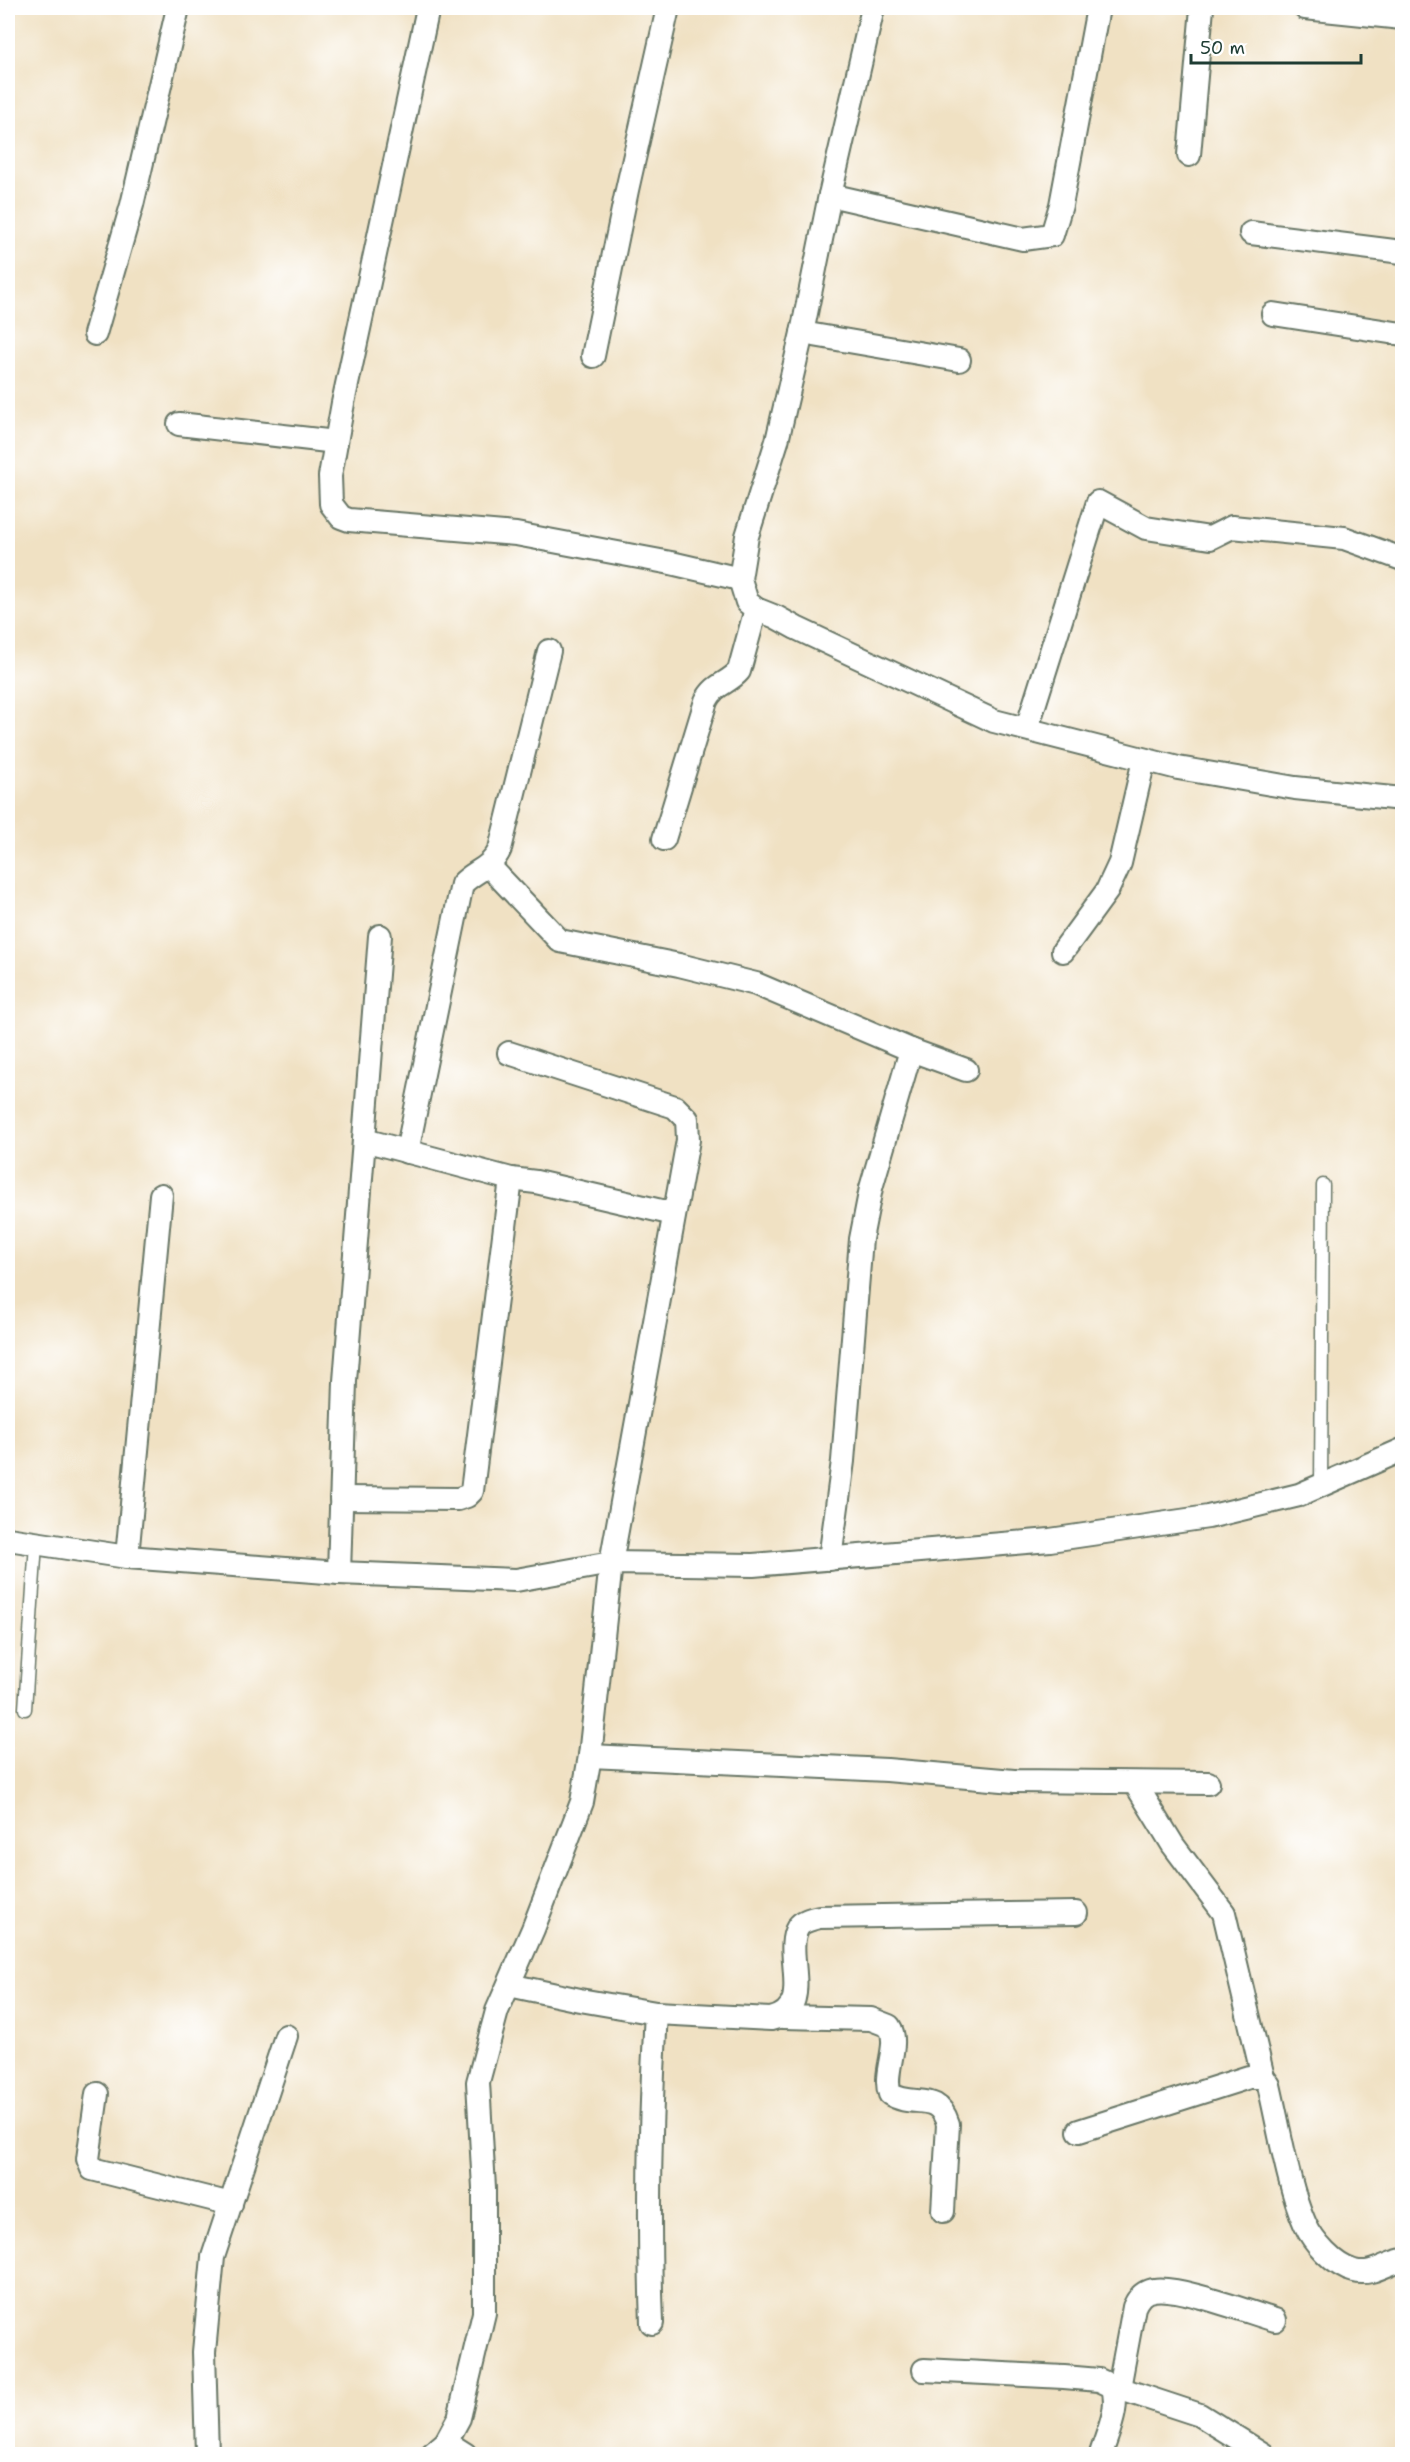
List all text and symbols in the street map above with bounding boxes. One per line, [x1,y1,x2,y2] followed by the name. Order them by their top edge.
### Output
[1191,27,1360,65] scale bar
[1200,36,1245,60] text: 50 m

